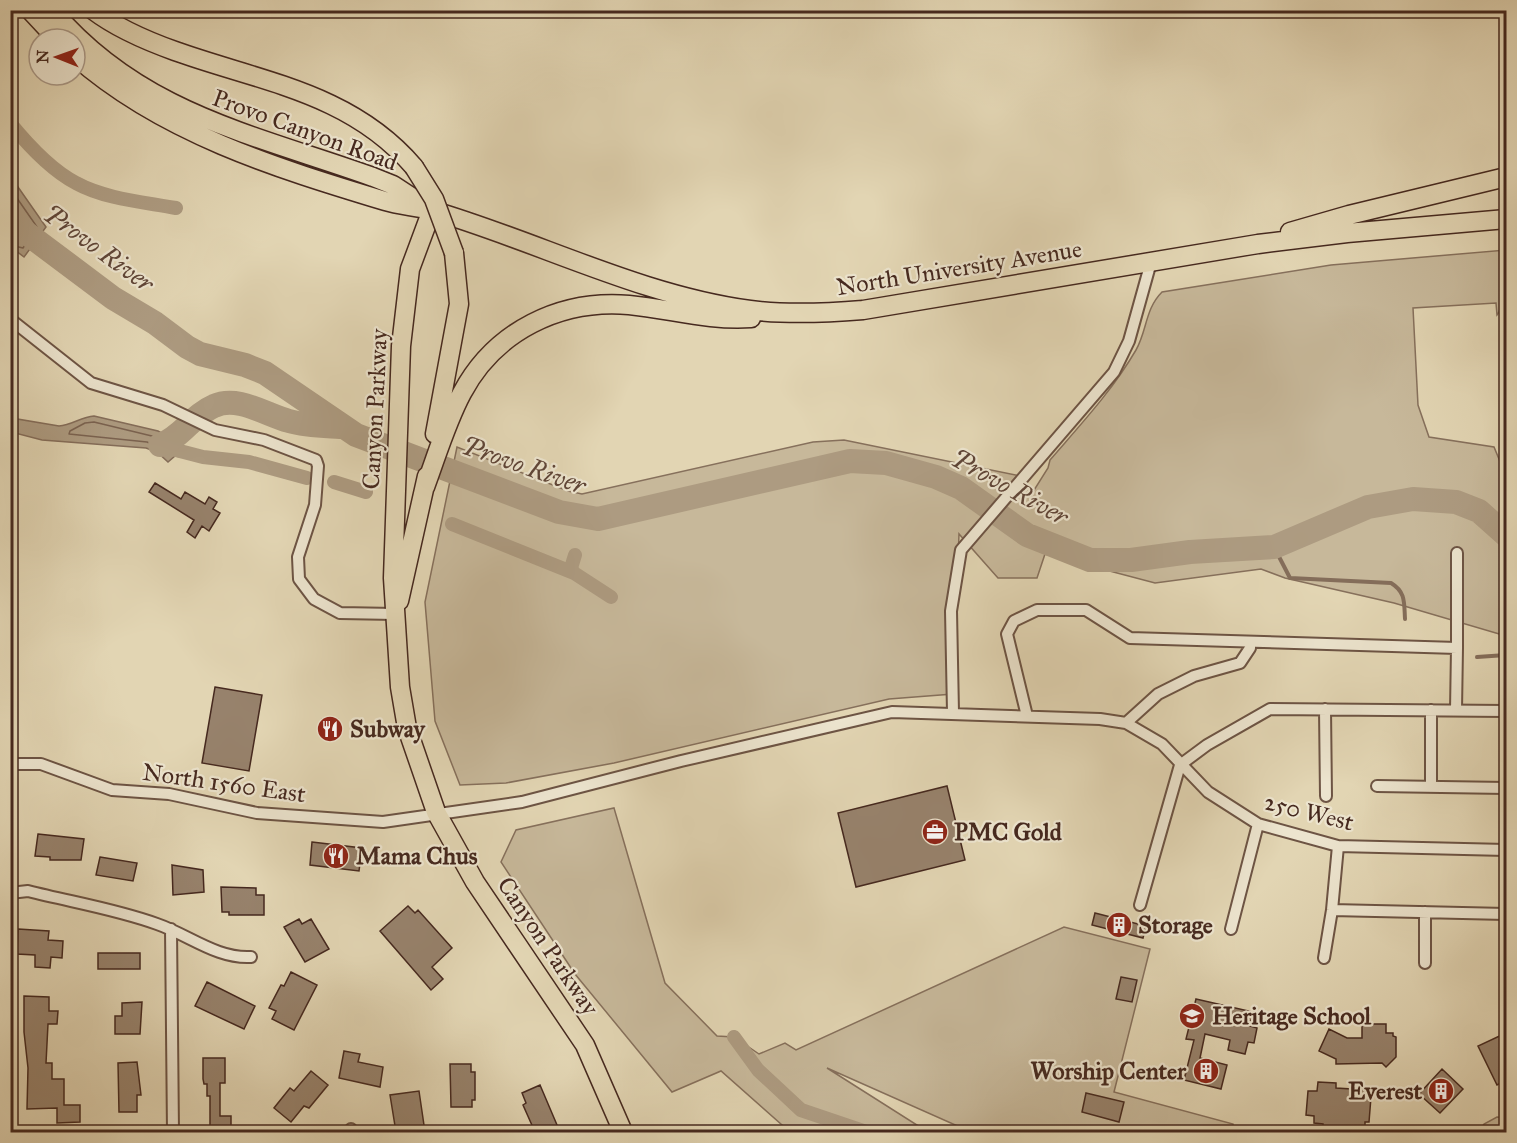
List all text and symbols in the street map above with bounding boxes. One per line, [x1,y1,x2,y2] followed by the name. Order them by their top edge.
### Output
[27,27,87,87] north arrow
[33,49,52,64] text: N
[208,83,402,177] street label: Provo Canyon Road
[37,197,161,300] water label: Provo River
[834,234,1084,302] street label: North University Avenue
[356,327,394,490] street label: Canyon Parkway
[458,429,591,501] water label: Provo River
[946,442,1075,533] water label: Provo River
[315,714,345,744] restaurant icon: Subway
[350,714,427,744] place label: Subway
[140,757,308,809] street label: North 1560 East
[1261,786,1357,838] street label: 250 West
[920,817,950,847] office icon: PMC Gold
[954,817,1063,847] place label: PMC Gold
[321,841,351,871] restaurant icon: Mama Chus
[356,841,478,871] place label: Mama Chus
[491,871,606,1022] street label: Canyon Parkway
[1104,910,1134,940] building icon: Storage
[1138,910,1213,940] place label: Storage
[1177,1001,1207,1031] school or university icon: Heritage School
[1212,1001,1372,1031] place label: Heritage School
[1030,1056,1187,1086] place label: Worship Center
[1191,1056,1221,1086] building icon: Worship Center
[1348,1076,1423,1106] place label: Everest
[1426,1076,1456,1106] building icon: Everest

